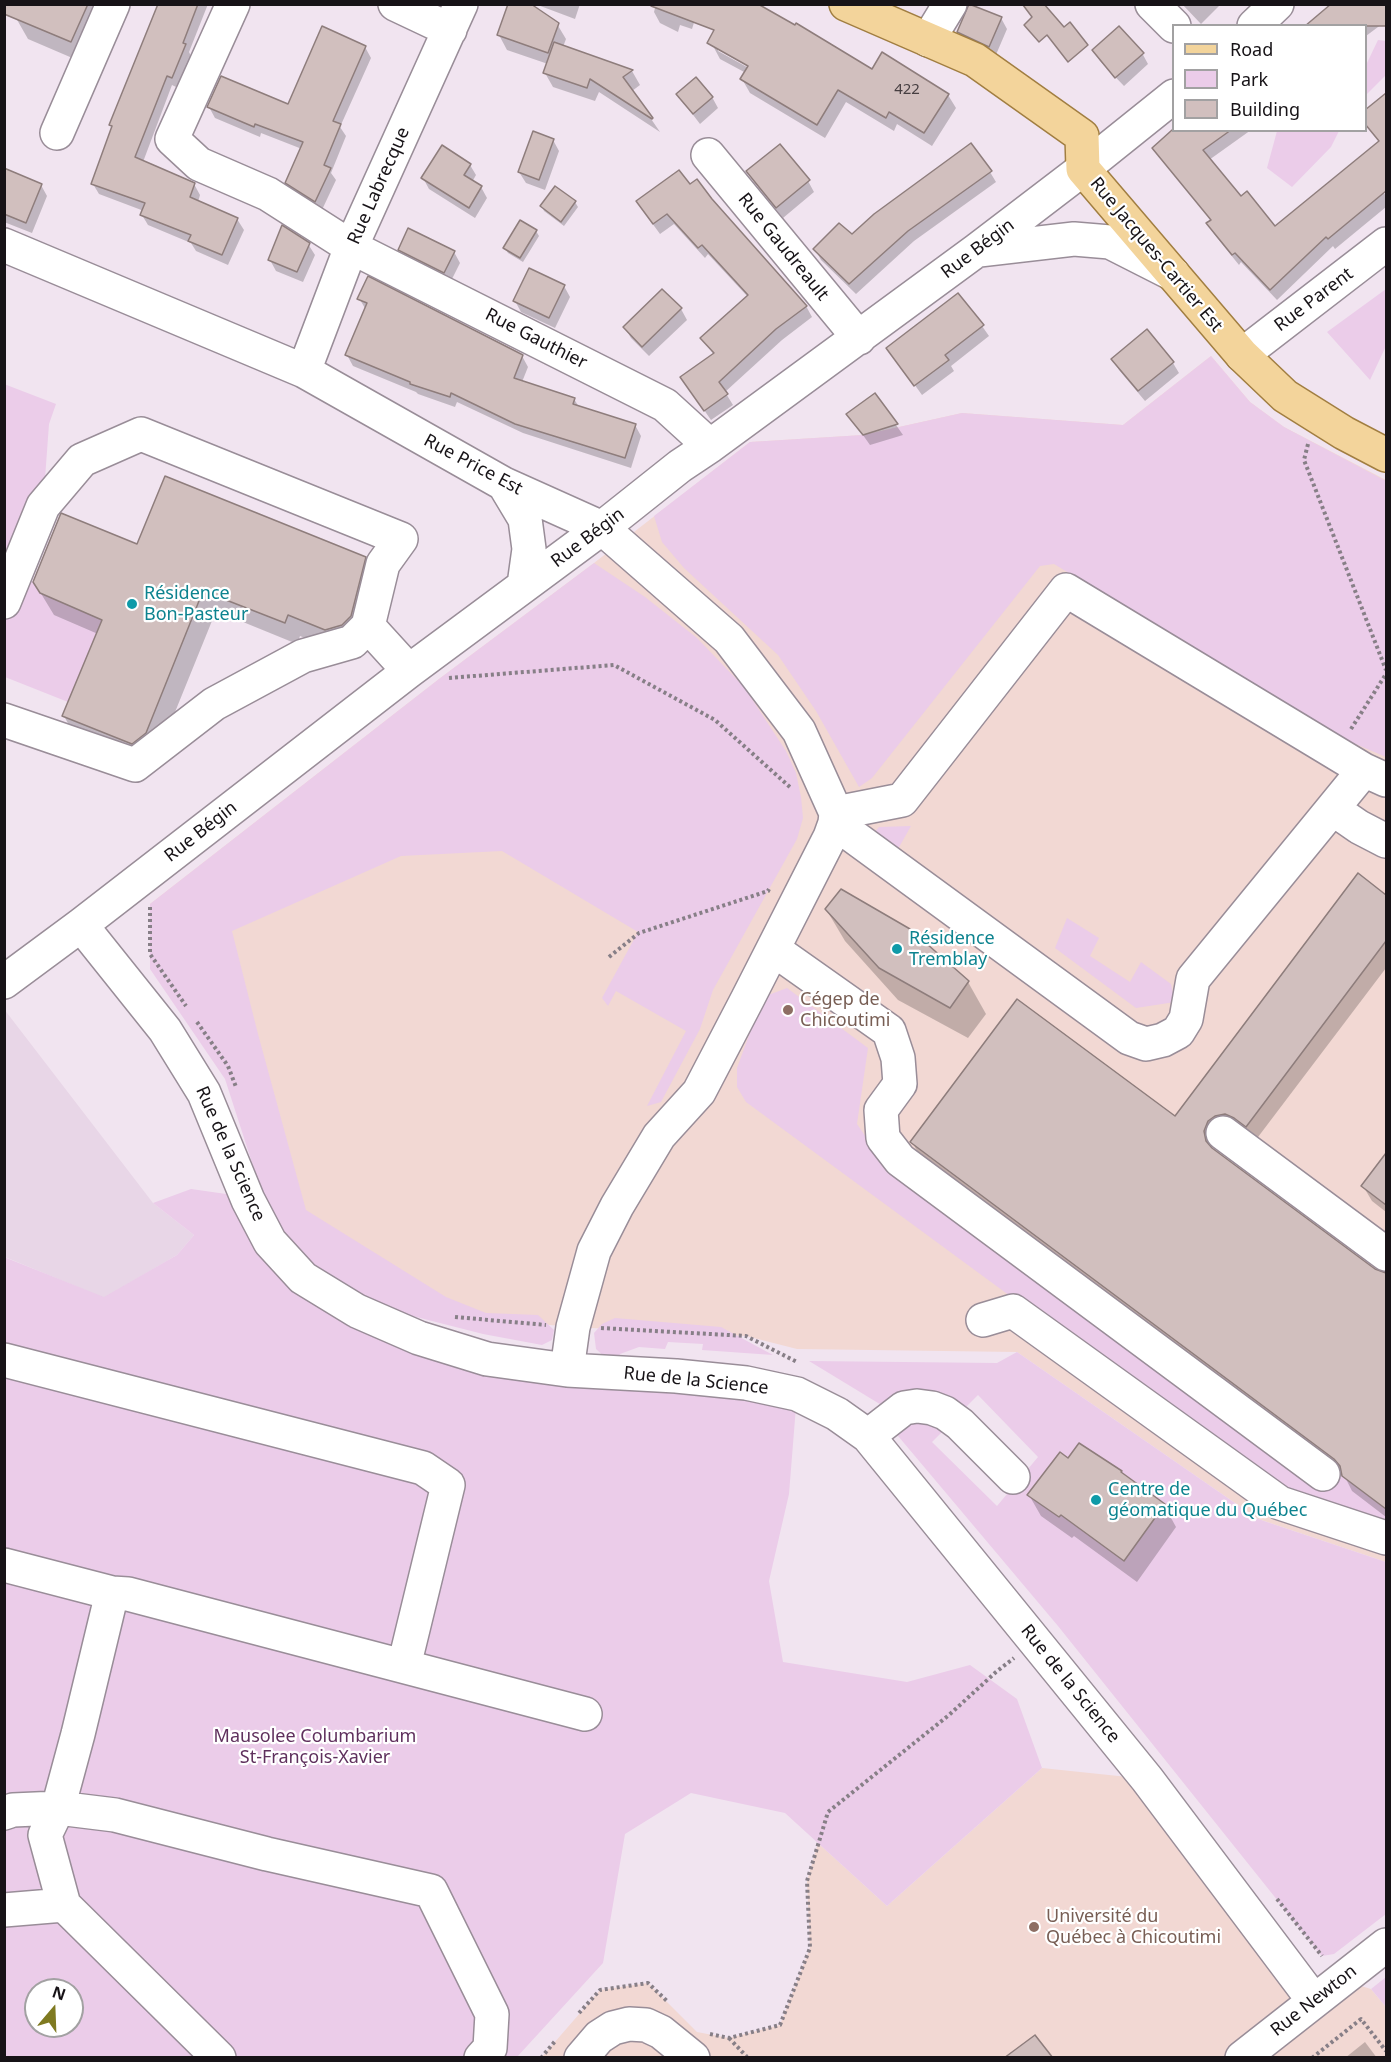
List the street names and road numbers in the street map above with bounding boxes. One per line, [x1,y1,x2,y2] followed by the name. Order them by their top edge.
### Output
[344,124,414,248] street label: Rue Labrecque
[1085,173,1227,337] street label: Rue Jacques-Cartier Est
[733,189,833,305] street label: Rue Gaudreault
[937,215,1019,283] street label: Rue Bégin
[1270,263,1358,337] street label: Rue Parent
[481,304,591,374] street label: Rue Gauthier
[420,430,526,500] street label: Rue Price Est
[547,504,629,572] street label: Rue Bégin
[161,797,241,867] street label: Rue Bégin
[191,1083,269,1225] street label: Rue de la Science
[622,1363,770,1399] street label: Rue de la Science
[1016,1621,1124,1747] street label: Rue de la Science
[1267,1961,1361,2041] street label: Rue Newton

